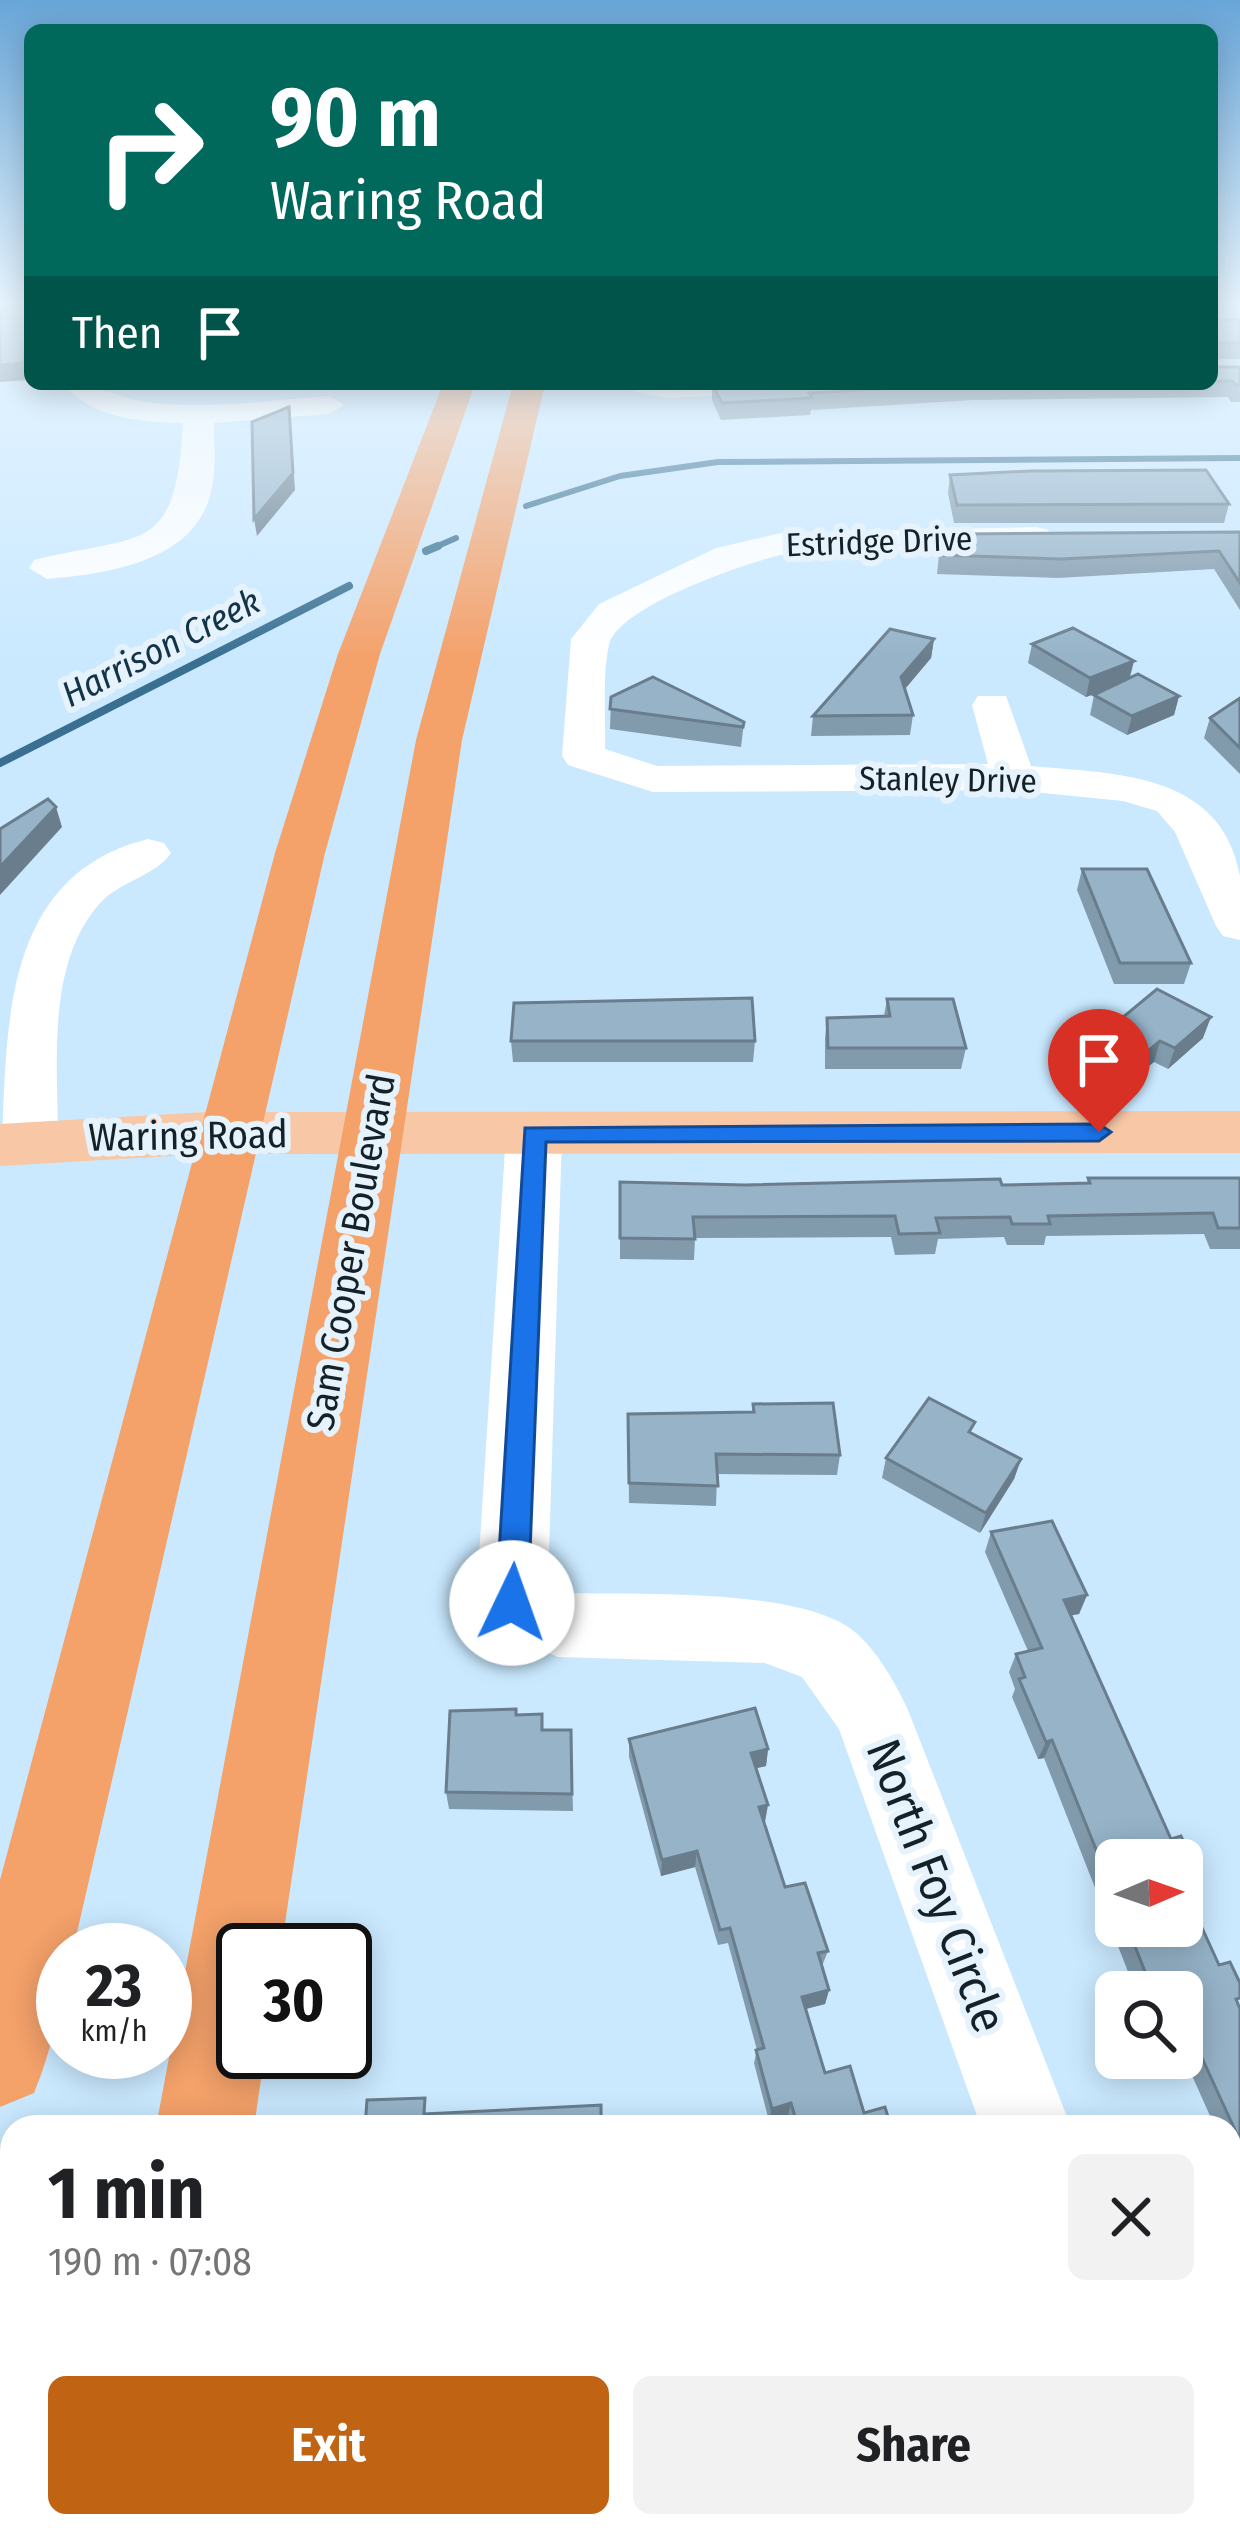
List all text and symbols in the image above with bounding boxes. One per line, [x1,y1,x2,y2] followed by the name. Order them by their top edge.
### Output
[270,67,441,168] text: 90 m
[72,72,228,228] icon: right
[270,169,546,233] text: Waring Road
[187,300,253,366] icon: arrive
[72,306,163,360] text: Then
[785,519,973,565] street label: Estridge Drive
[55,579,268,717] water label: Harrison Creek
[859,758,1037,802] street label: Stanley Drive
[1048,1009,1150,1132] pin
[1066,1027,1132,1093] icon: arrive
[297,1070,405,1434] street label: Sam Cooper Boulevard
[88,1111,288,1161] street label: Waring Road
[449,1540,575,1666] position arrow
[854,1731,1018,2041] street label: North Foy Circle
[1095,1839,1203,1947] north arrow
[1095,1839,1203,2079] map controls
[216,1923,372,2079] speed limit sign: 30
[86,1950,142,2022] text: 23
[1095,1971,1203,2079] button: search
[81,2013,147,2049] text: km/h
[48,2151,205,2237] text: 1 min
[1068,2154,1194,2280] button: close
[48,2239,252,2285] text: 190 m · 07:08
[48,2376,609,2514] button: Exit
[633,2376,1194,2514] button: Share

